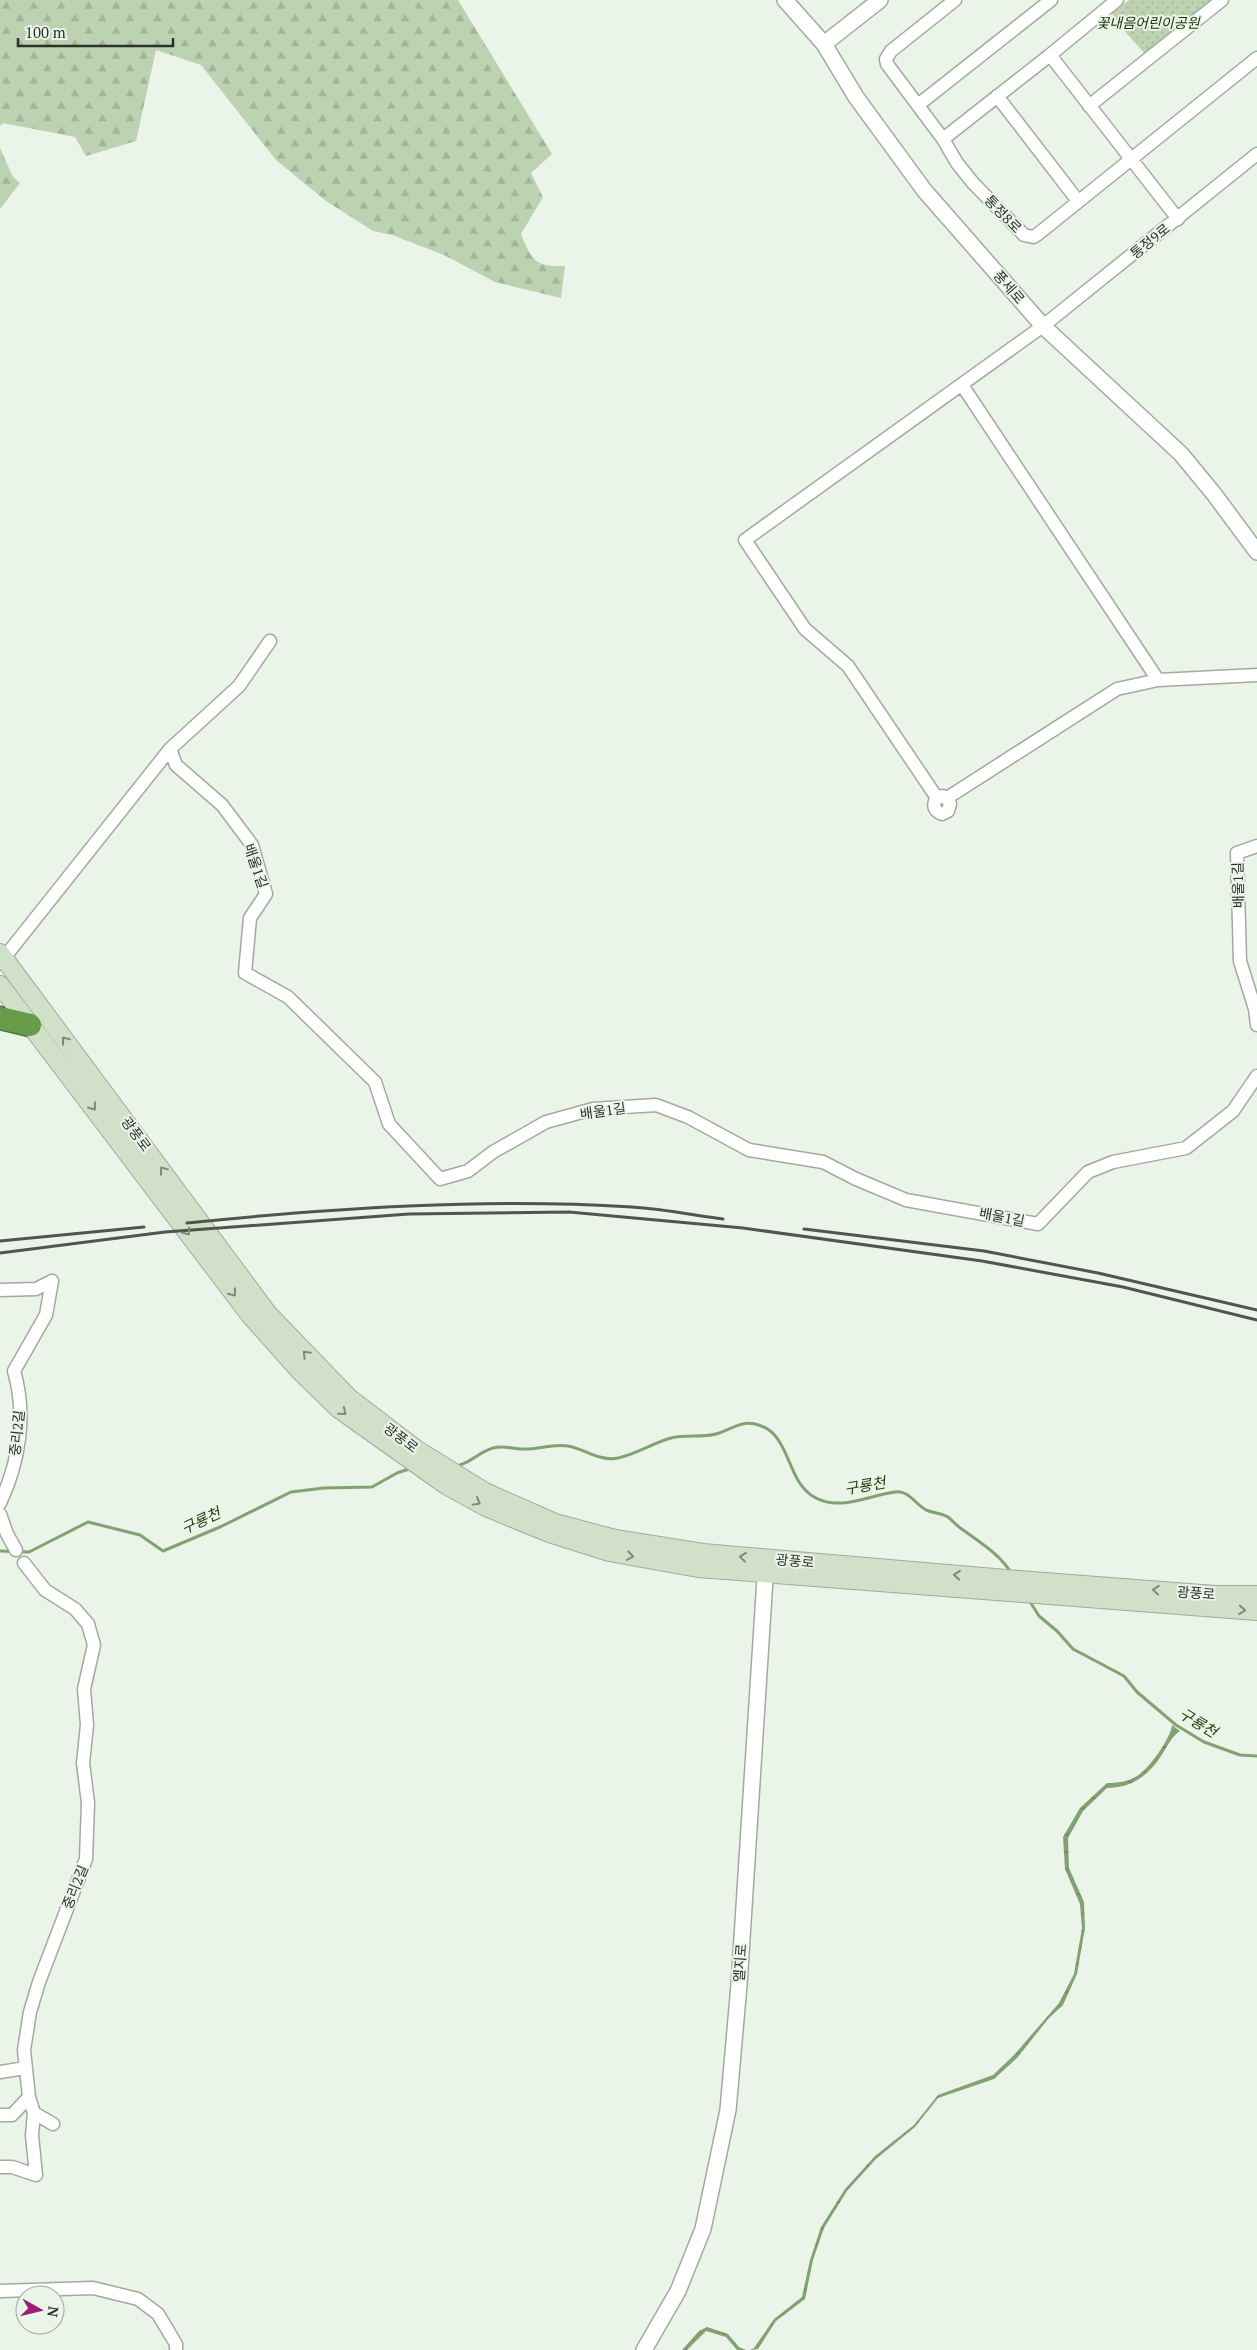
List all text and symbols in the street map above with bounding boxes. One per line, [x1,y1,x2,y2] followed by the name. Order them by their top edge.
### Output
[1096,13,1201,32] park label: 꽃내음어린이공원
[18,15,172,47] scale bar
[25,22,66,42] text: 100 m
[981,190,1026,237] street label: 통정8로
[1126,219,1174,263] street label: 통정9로
[990,266,1029,308] street label: 풍세로
[240,841,273,891] street label: 배울1길
[1228,862,1247,908] street label: 배울1길
[63,1037,71,1046] one-way arrow
[579,1098,627,1123] street label: 배울1길
[87,1101,95,1110] one-way arrow
[117,1113,156,1155] street label: 광풍로
[160,1167,168,1176] one-way arrow
[978,1203,1027,1230] street label: 배울1길
[181,1226,189,1235] one-way arrow
[227,1287,235,1296] one-way arrow
[303,1351,312,1360] one-way arrow
[337,1406,346,1414] one-way arrow
[5,1409,28,1457] street label: 중리2길
[380,1418,423,1457] street label: 광풍로
[843,1471,889,1498] water label: 구룡천
[472,1496,481,1506] one-way arrow
[178,1501,226,1538] water label: 구룡천
[775,1549,815,1572] street label: 광풍로
[626,1551,635,1561] one-way arrow
[739,1552,747,1563] one-way arrow
[953,1570,961,1581] one-way arrow
[1176,1582,1216,1603] street label: 광풍로
[1152,1585,1160,1596] one-way arrow
[1238,1604,1246,1615] one-way arrow
[1176,1703,1223,1743] water label: 구룡천
[57,1862,92,1912] street label: 중리2길
[729,1943,750,1983] street label: 엘지로
[15,2285,65,2335] north arrow
[43,2305,64,2319] text: N

